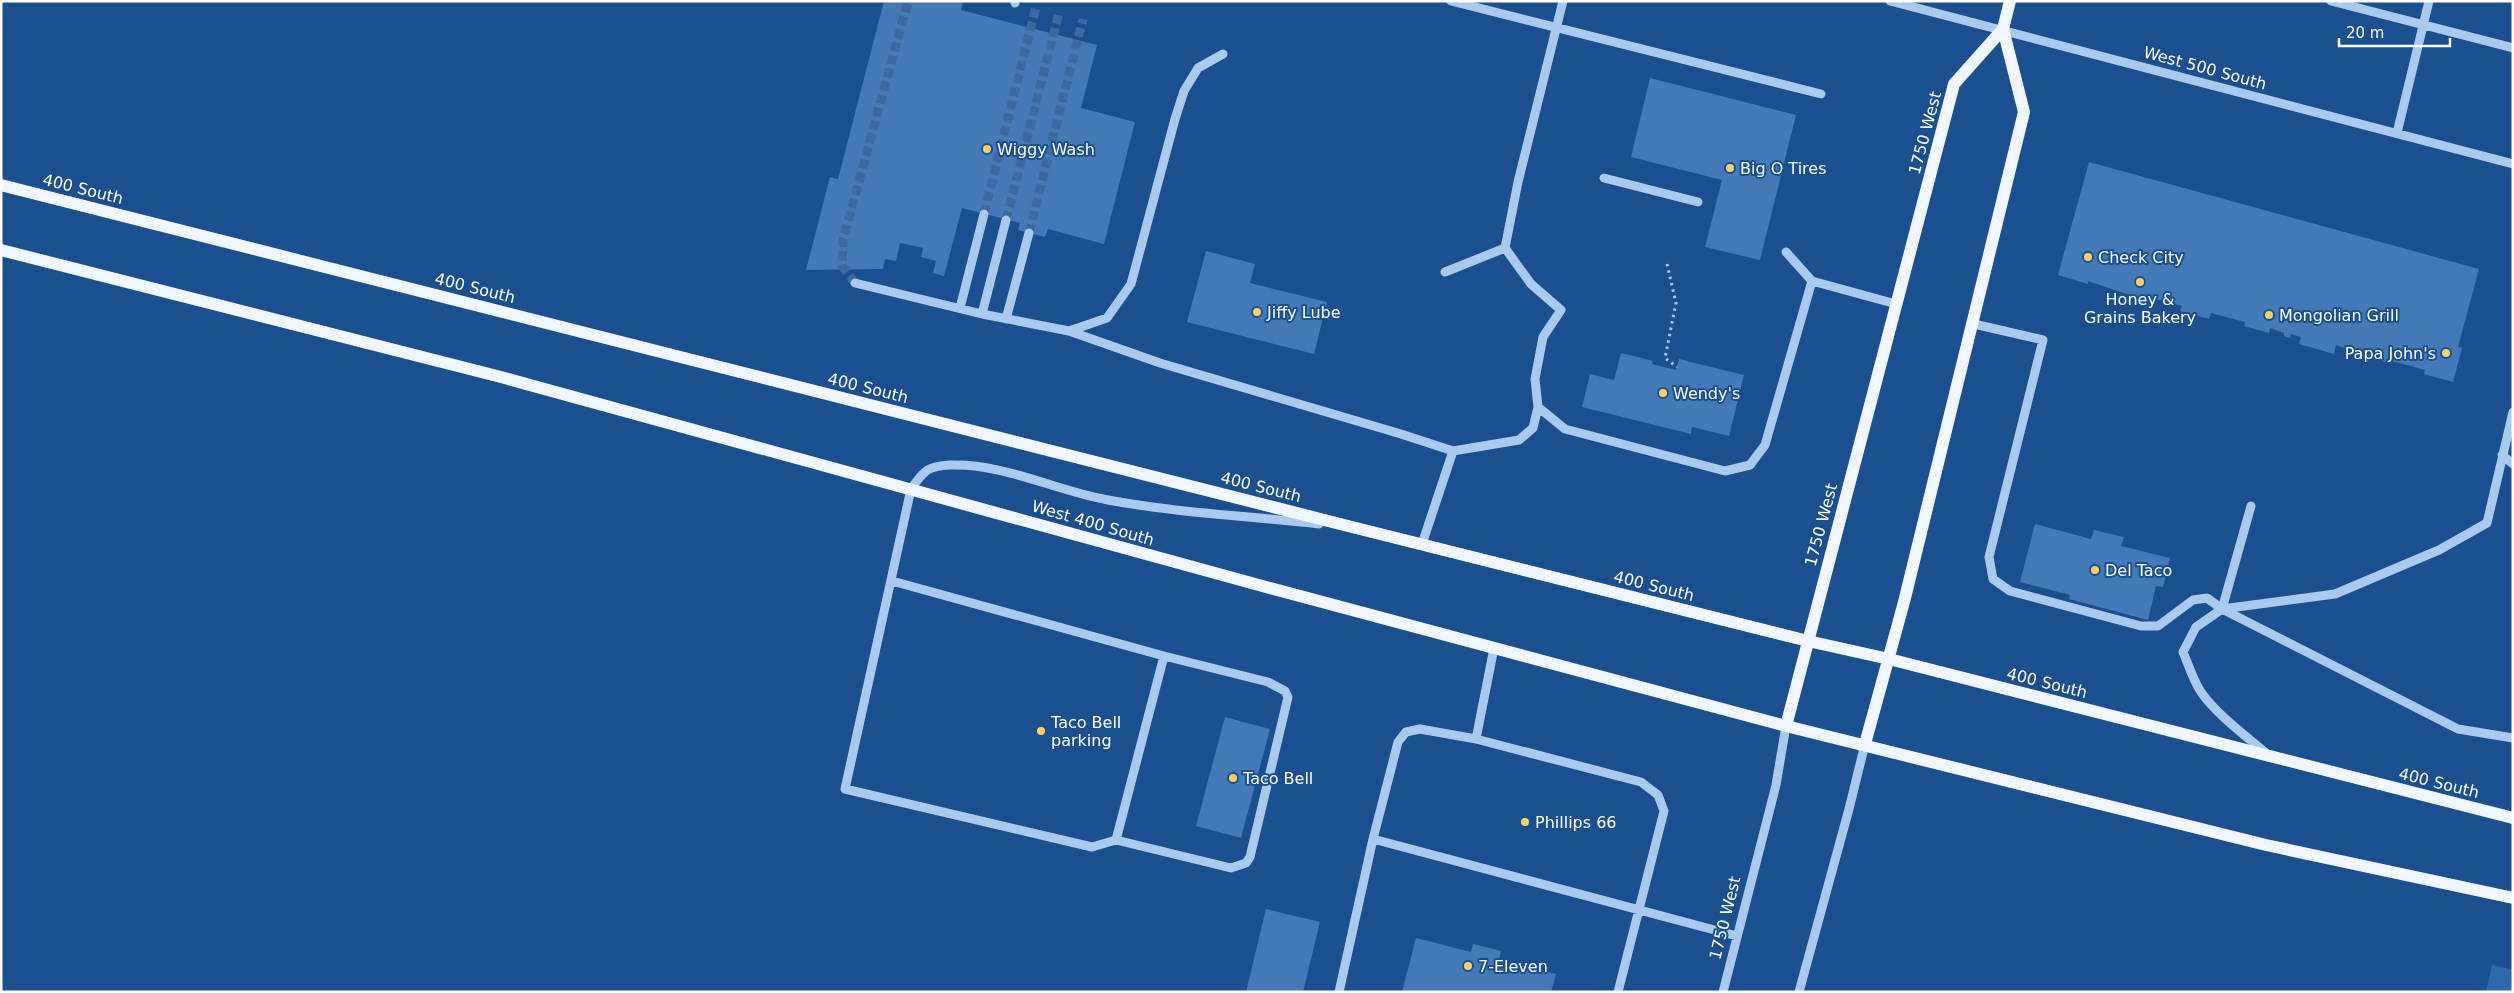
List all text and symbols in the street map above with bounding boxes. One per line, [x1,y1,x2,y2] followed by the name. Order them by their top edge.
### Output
[2339,15,2450,47] scale bar
[2346,24,2384,42] text: 20 m
[2141,42,2269,94] street label: West 500 South
[1905,89,1945,177] street label: 1750 West
[997,140,1095,159] place label: Wiggy Wash
[981,143,993,155] marker: Wiggy Wash
[1740,159,1826,178] place label: Big O Tires
[1724,162,1736,174] marker: Big O Tires
[41,170,125,208] street label: 400 South
[2098,248,2184,267] place label: Check City
[2082,251,2094,263] marker: Check City
[433,269,517,307] street label: 400 South
[2134,276,2146,288] marker: Honey & Grains Bakery
[2084,290,2196,327] place label: Honey & Grains Bakery
[1266,303,1341,322] place label: Jiffy Lube
[1251,306,1263,318] marker: Jiffy Lube
[2279,306,2399,325] place label: Mongolian Grill
[2263,309,2275,321] marker: Mongolian Grill
[2345,344,2436,363] place label: Papa John's
[2440,347,2452,359] marker: Papa John's
[826,369,910,407] street label: 400 South
[1673,384,1740,403] place label: Wendy's
[1657,387,1669,399] marker: Wendy's
[1219,468,1303,506] street label: 400 South
[1801,481,1841,569] street label: 1750 West
[1030,496,1156,550] street label: West 400 South
[2105,561,2172,580] place label: Del Taco
[2089,564,2101,576] marker: Del Taco
[1612,567,1696,605] street label: 400 South
[2005,664,2089,702] street label: 400 South
[1050,713,1121,750] place label: Taco Bell parking
[1035,725,1047,737] marker: Taco Bell parking
[2397,764,2481,802] street label: 400 South
[1242,769,1313,788] place label: Taco Bell
[1227,772,1239,784] marker: Taco Bell
[1535,813,1617,832] place label: Phillips 66
[1519,816,1531,828] marker: Phillips 66
[1705,874,1745,962] street label: 1750 West
[1478,957,1548,976] place label: 7-Eleven
[1462,960,1474,972] marker: 7-Eleven

